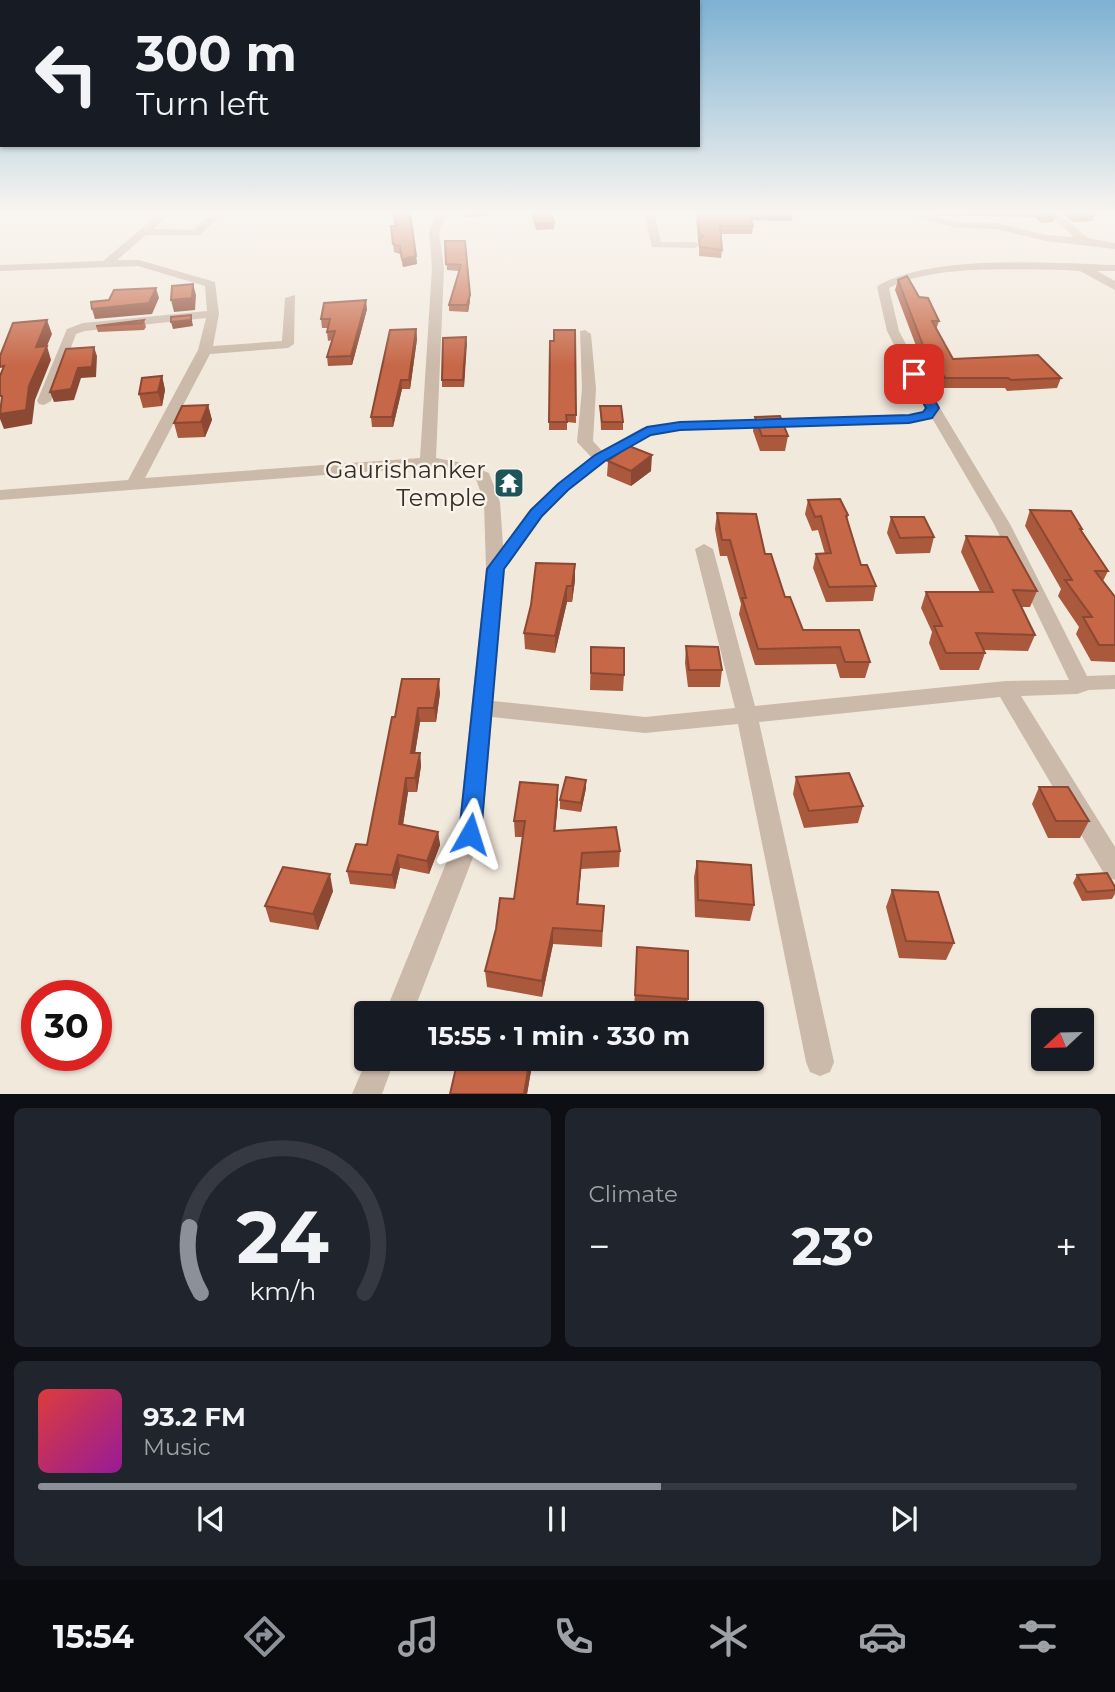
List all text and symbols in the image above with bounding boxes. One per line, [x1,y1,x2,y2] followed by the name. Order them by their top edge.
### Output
[136,24,297,83] text: 300 m
[21,28,112,119] icon: left
[136,84,270,123] text: Turn left
[884,344,944,404] pin
[895,355,933,393] icon: arrive
[325,455,486,512] place label: Gaurishanker Temple
[492,466,526,500] temple icon: Gaurishanker Temple
[433,797,507,871] position arrow
[21,980,112,1071] speed limit sign: 30
[1031,1008,1094,1071] north arrow
[1031,1008,1094,1071] map controls
[428,1020,690,1052] text: 15:55 · 1 min · 330 m
[589,1180,678,1208] text: Climate
[236,1194,328,1282] text: 24
[792,1215,874,1278] text: 23°
[589,1223,610,1270] text: −
[1055,1223,1077,1270] text: +
[249,1276,316,1306] text: km/h
[143,1401,246,1433] text: 93.2 FM
[143,1433,211,1461] text: Music
[192,1500,230,1538] icon: previous
[538,1500,576,1538] icon: pause
[885,1500,923,1538] icon: next
[240,1612,289,1661] icon: directions
[394,1612,443,1661] icon: music
[549,1612,598,1661] icon: phone
[704,1612,753,1661] icon: climate
[858,1612,907,1661] icon: car
[1013,1612,1062,1661] icon: filters
[53,1617,134,1656] text: 15:54

